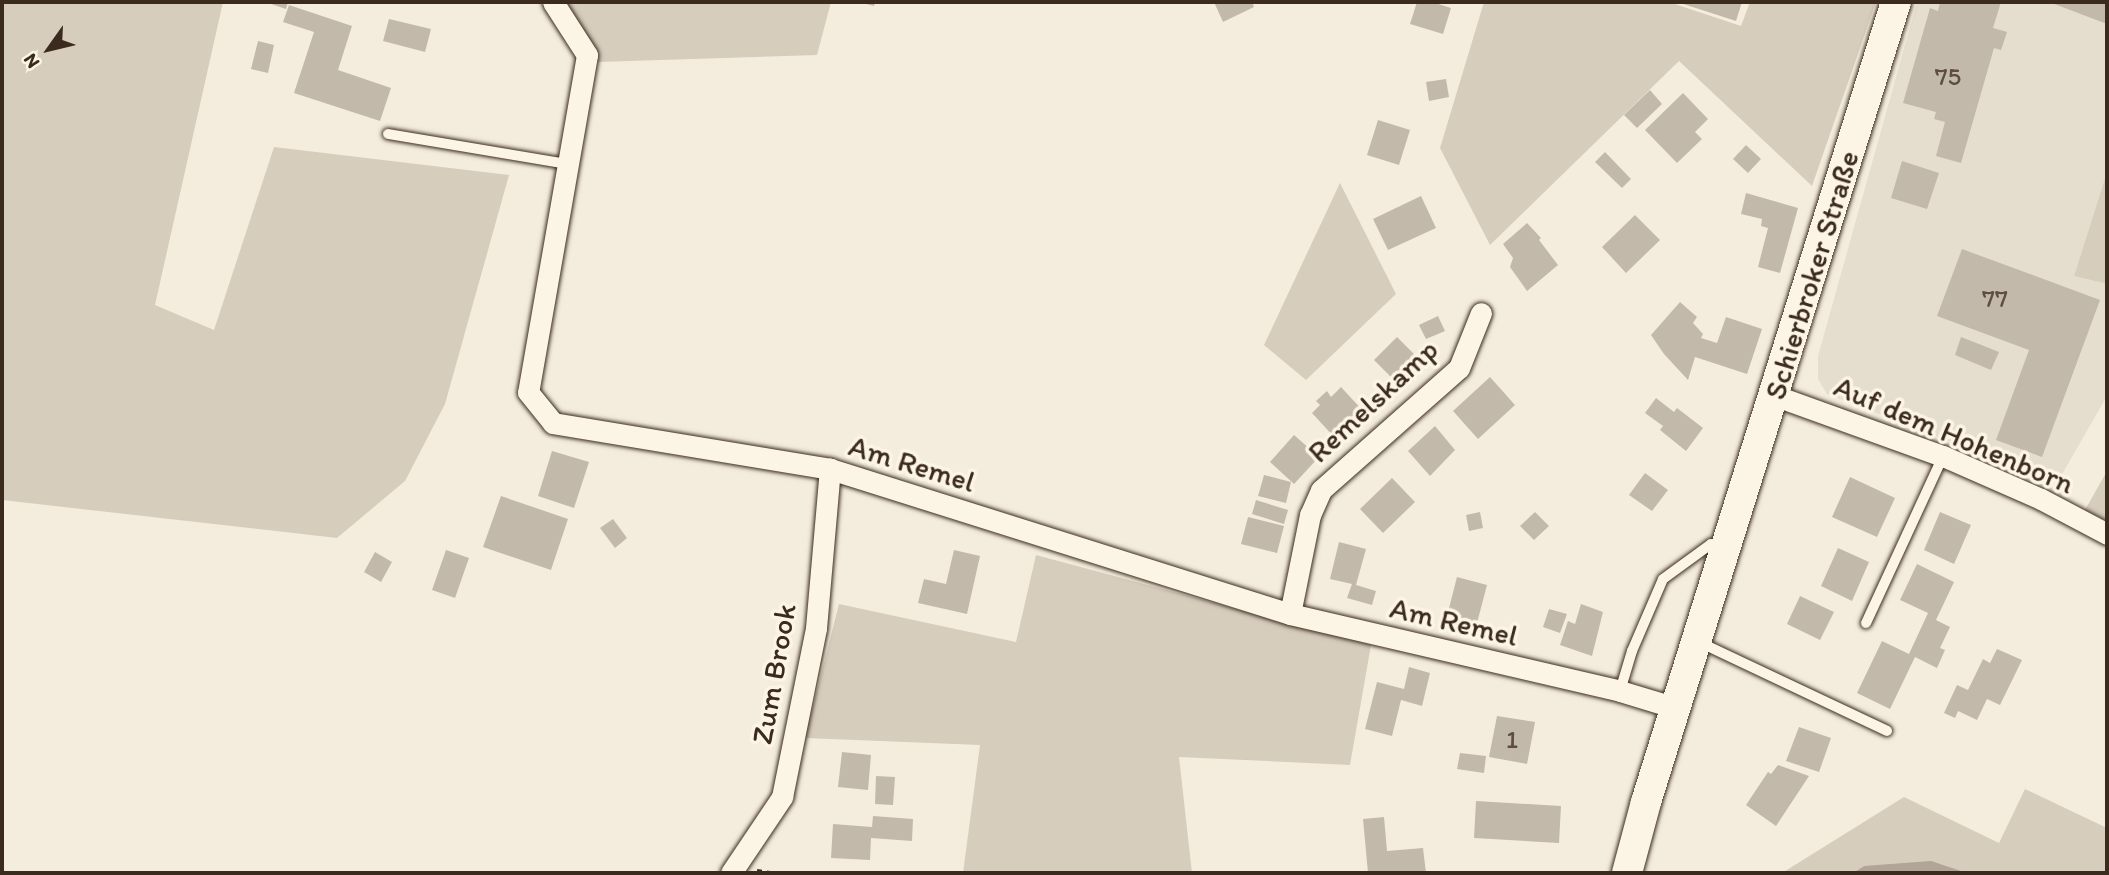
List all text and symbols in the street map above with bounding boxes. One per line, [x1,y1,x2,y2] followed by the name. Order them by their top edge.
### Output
[14,14,84,84] north arrow
[18,49,44,73] text: N
[1935,61,1961,93] house number: 75
[1757,146,1867,404] street label: Schierbroker Straße
[1982,283,2008,315] house number: 77
[1300,332,1446,470] street label: Remelskamp
[1829,368,2079,502] street label: Auf dem Hohenborn
[844,428,980,500] street label: Am Remel
[1386,590,1522,654] street label: Am Remel
[744,601,804,747] street label: Zum Brook
[1506,724,1518,756] house number: 1

